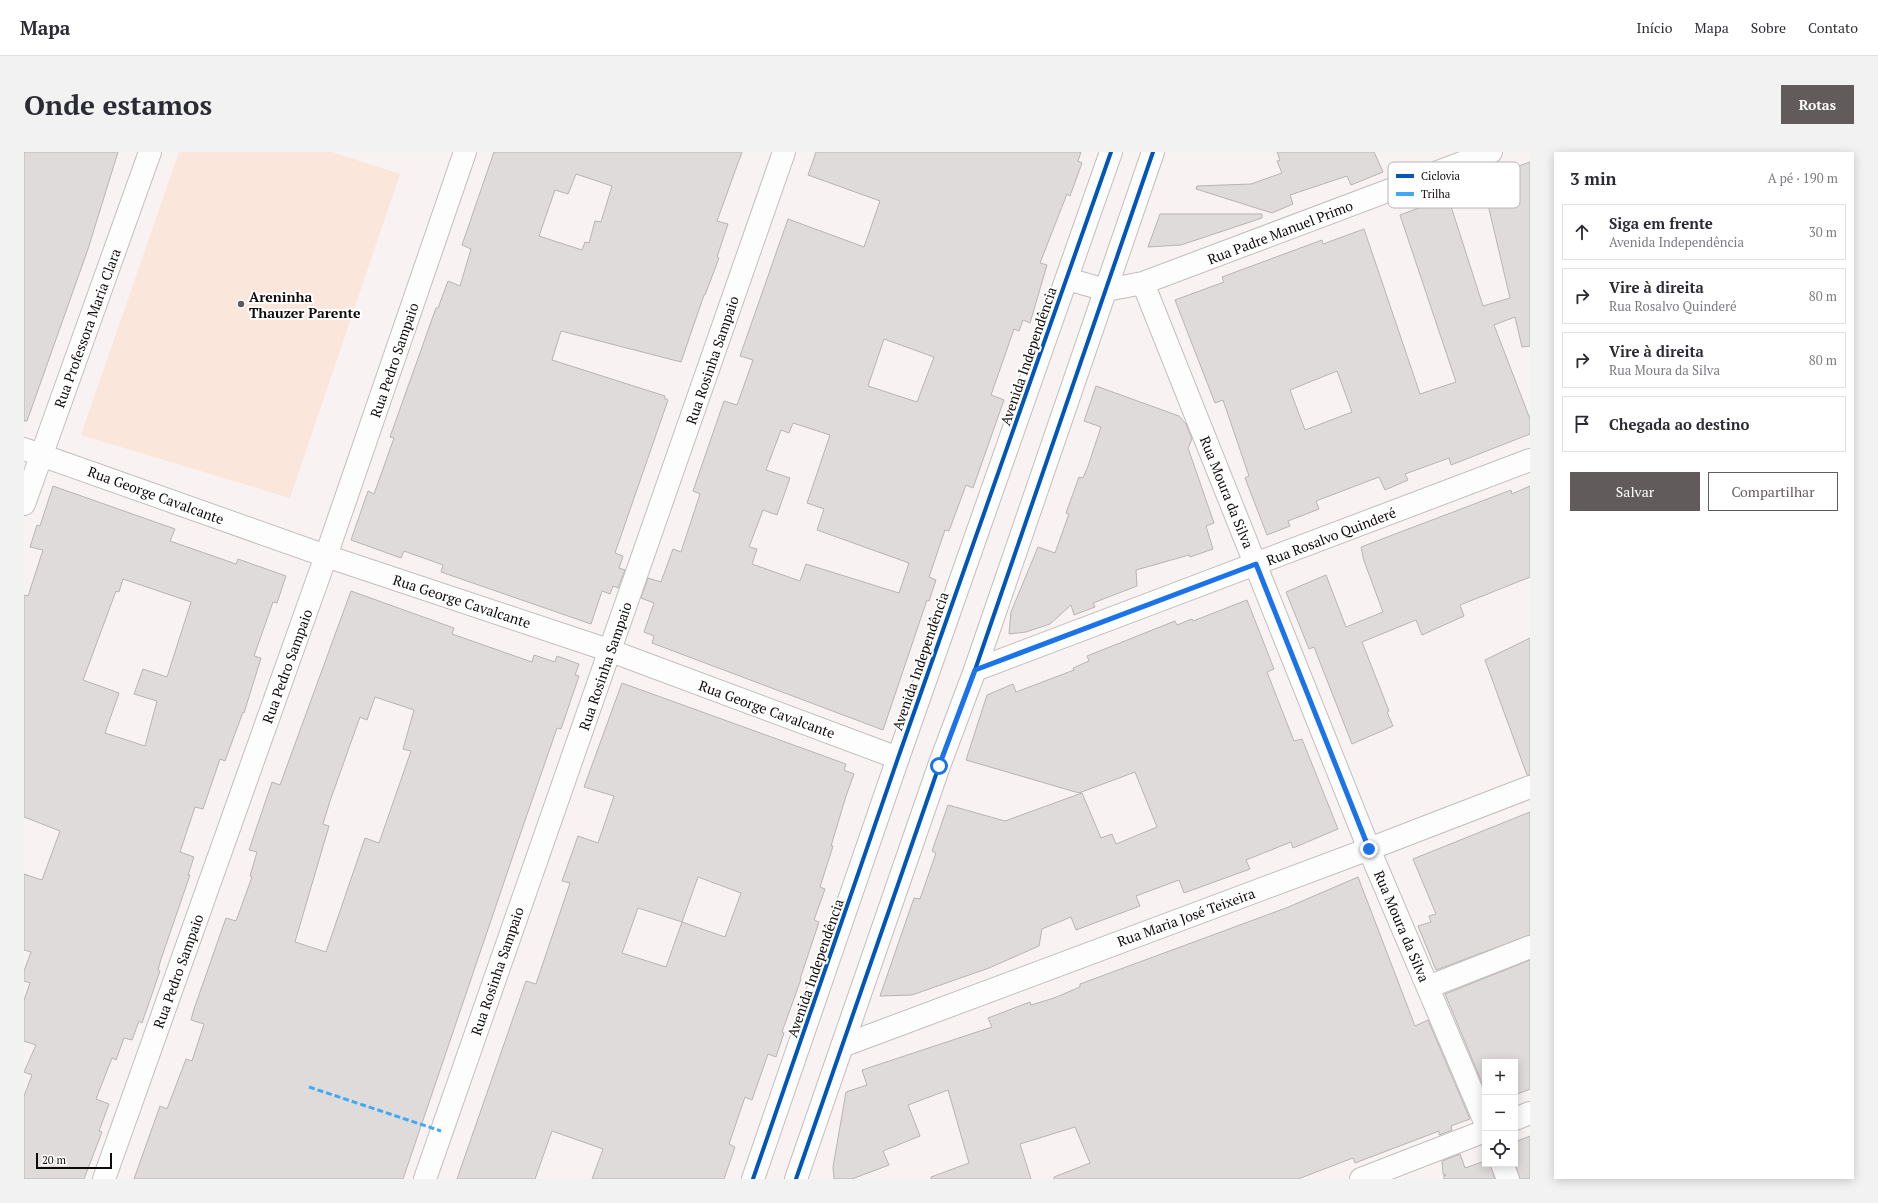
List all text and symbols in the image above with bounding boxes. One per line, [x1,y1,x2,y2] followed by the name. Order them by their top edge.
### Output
[20,15,70,40] text: Mapa
[1637,18,1673,37] text: Início
[1695,18,1729,37] text: Mapa
[1751,18,1786,37] text: Sobre
[1808,18,1858,37] text: Contato
[1781,85,1854,124] button: Rotas
[24,86,212,123] text: Onde estamos
[1388,162,1520,208] legend
[1570,167,1617,190] text: 3 min
[1421,169,1461,183] text: Ciclovia
[1768,169,1838,187] text: A pé · 190 m
[1421,187,1451,201] text: Trilha
[1205,195,1356,269] street label: Rua Padre Manuel Primo
[1609,213,1713,233] text: Siga em frente
[1571,221,1593,243] icon: ahead
[1809,223,1837,241] text: 30 m
[1609,233,1744,251] text: Avenida Independência
[49,246,125,410] street label: Rua Professora Maria Clara
[1609,277,1704,297] text: Vire à direita
[995,284,1061,428] street label: Avenida Independência
[1571,285,1593,307] icon: right
[249,287,361,322] place label: Areninha Thauzer Parente
[1809,287,1837,305] text: 80 m
[681,293,743,427] street label: Rua Rosinha Sampaio
[1609,297,1737,315] text: Rua Rosalvo Quinderé
[236,299,246,309] marker: Areninha Thauzer Parente
[365,300,423,420] street label: Rua Pedro Sampaio
[1609,341,1704,361] text: Vire à direita
[1571,349,1593,371] icon: right
[1809,351,1837,369] text: 80 m
[1609,361,1720,379] text: Rua Moura da Silva
[1571,413,1593,435] icon: arrive
[1609,414,1749,434] text: Chegada ao destino
[1196,433,1258,551] street label: Rua Moura da Silva
[85,462,227,528] street label: Rua George Cavalcante
[1570,472,1700,511] button: Salvar
[1708,472,1838,511] button: Compartilhar
[1263,503,1399,569] street label: Rua Rosalvo Quinderé
[391,570,533,632] street label: Rua George Cavalcante
[887,589,953,733] street label: Avenida Independência
[574,599,636,733] street label: Rua Rosinha Sampaio
[258,606,317,726] street label: Rua Pedro Sampaio
[696,676,838,742] street label: Rua George Cavalcante
[930,757,948,775] route start
[1360,840,1378,858] route end
[1370,867,1434,985] street label: Rua Moura da Silva
[1114,883,1258,951] street label: Rua Maria José Teixeira
[782,896,848,1040] street label: Avenida Independência
[466,904,528,1038] street label: Rua Rosinha Sampaio
[149,911,208,1031] street label: Rua Pedro Sampaio
[1482,1059,1518,1167] map controls
[1482,1059,1518,1095] button: +
[1482,1095,1518,1131] button: −
[1482,1131,1518,1167] button: locate
[36,1151,112,1170] scale bar
[42,1153,66,1167] text: 20 m

